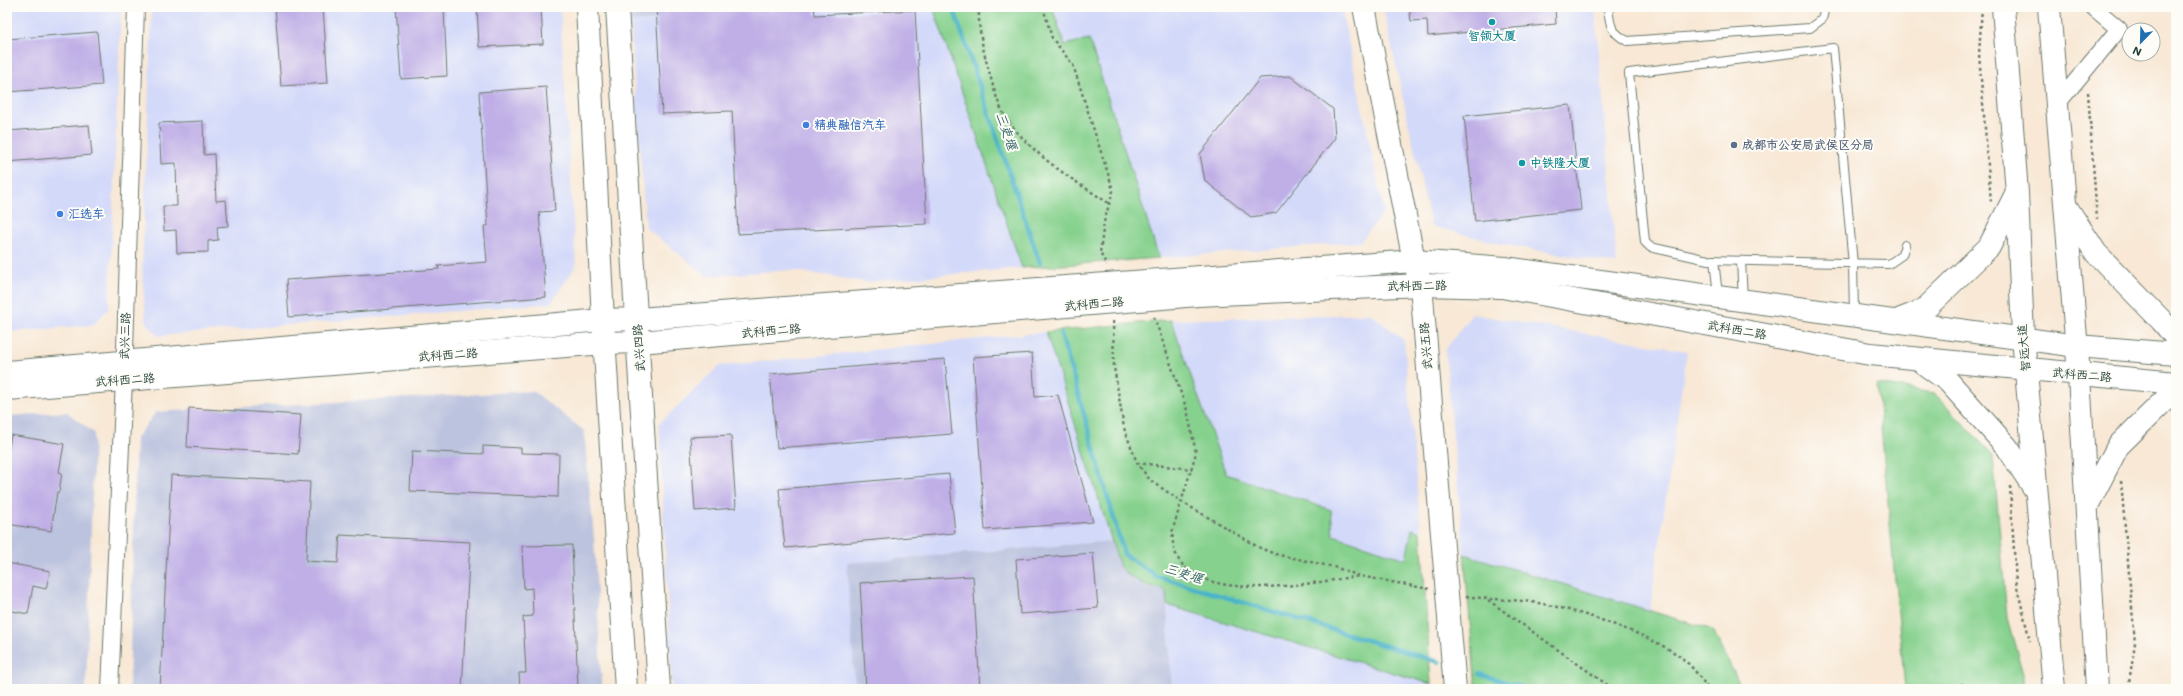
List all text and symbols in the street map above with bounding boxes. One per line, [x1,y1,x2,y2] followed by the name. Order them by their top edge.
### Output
[1487,17,1497,27] marker: 智领大厦
[2121,22,2161,62] north arrow
[1468,27,1516,43] place label: 智领大厦
[2130,43,2144,60] text: N
[993,110,1023,154] water label: 三吏堰
[814,116,886,132] place label: 精典融信汽车
[801,120,811,130] marker: 精典融信汽车
[1742,136,1874,152] place label: 成都市公安局武侯区分局
[1729,140,1739,150] marker: 成都市公安局武侯区分局
[1530,154,1590,170] place label: 中铁隆大厦
[1517,158,1527,168] marker: 中铁隆大厦
[68,205,104,221] place label: 汇选车
[55,209,65,219] marker: 汇选车
[1387,276,1447,294] street label: 武科西二路
[1063,292,1125,314] street label: 武科西二路
[115,312,133,360] street label: 武兴三路
[1706,316,1768,342] street label: 武科西二路
[740,319,802,341] street label: 武科西二路
[1415,321,1435,371] street label: 武兴五路
[2013,323,2033,373] street label: 智远大道
[628,324,648,373] street label: 武兴四路
[417,344,478,364] street label: 武科西二路
[2051,363,2113,385] street label: 武科西二路
[94,369,155,389] street label: 武科西二路
[1163,559,1207,587] water label: 三吏堰

